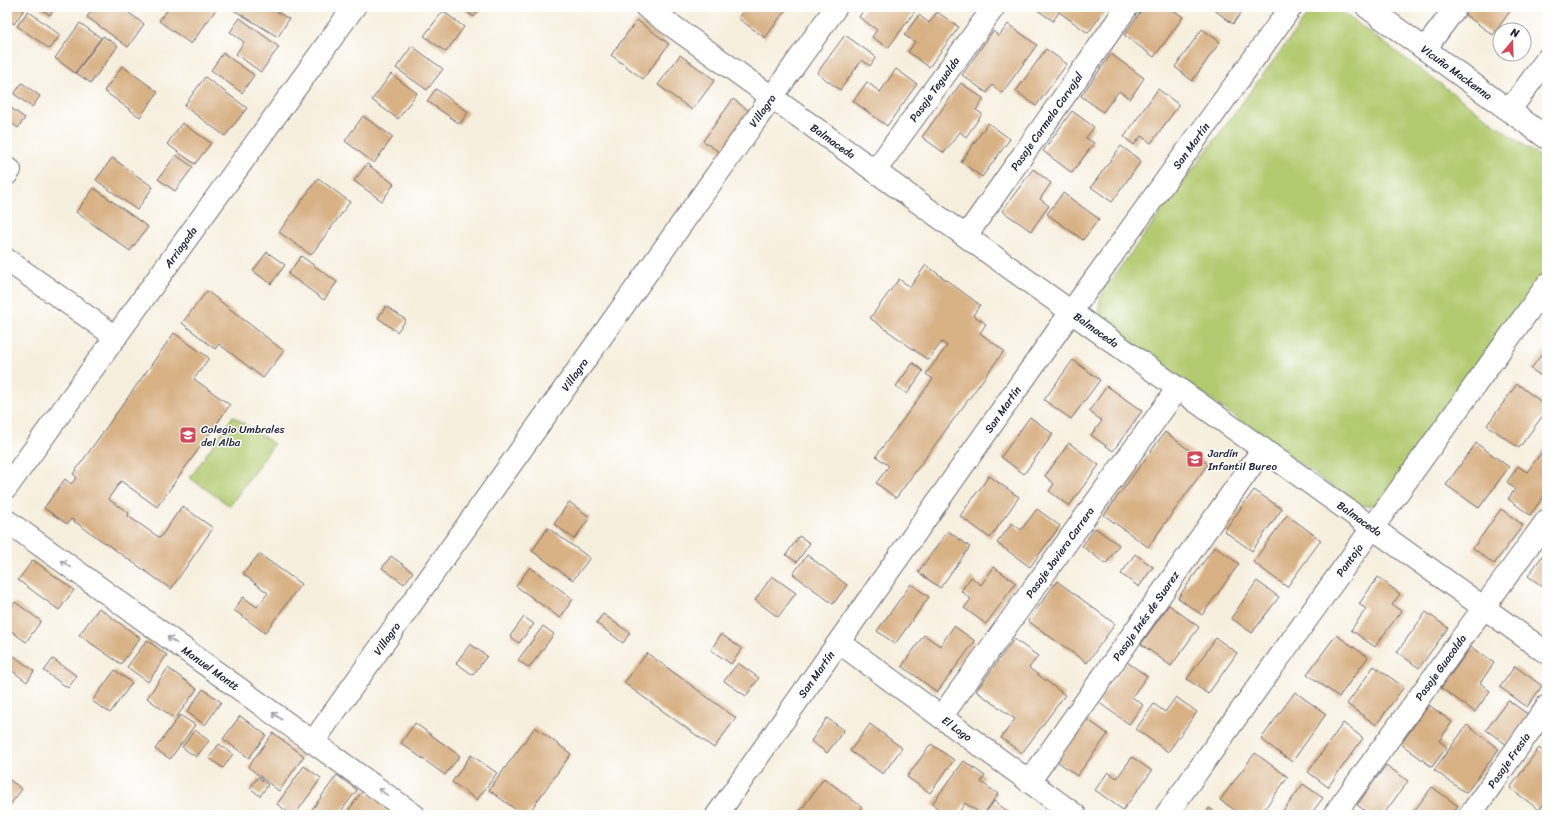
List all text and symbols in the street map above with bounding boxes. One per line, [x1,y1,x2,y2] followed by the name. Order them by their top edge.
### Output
[1492,22,1532,62] north arrow
[1507,22,1522,43] text: N
[1417,40,1497,105] street label: Vicuña Mackenna
[904,52,965,126] street label: Pasaje Tegualda
[1005,67,1088,175] street label: Pasaje Carmela Carvajal
[744,90,781,131] street label: Villagra
[806,118,860,164] street label: Balmaceda
[1167,118,1214,173] street label: San Martín
[158,222,202,273] street label: Arriagada
[1070,307,1123,353] street label: Balmaceda
[556,354,593,395] street label: Villagra
[979,382,1026,437] street label: San Martín
[201,420,286,452] place label: Colegio Umbrales del Alba
[178,425,198,445] school or university icon: Colegio Umbrales del Alba
[1207,444,1277,476] place label: Jardín Infantil Bureo
[1185,449,1205,469] school or university icon: Jardín Infantil Bureo
[1333,496,1386,542] street label: Balmaceda
[1020,502,1099,602] street label: Pasaje Javiera Carrera
[1331,539,1368,581] street label: Pantoja
[61,560,72,568] one-way arrow
[1107,566,1185,665] street label: Pasaje Inés de Suarez
[368,618,405,659] street label: Villagra
[1410,630,1471,705] street label: Pasaje Guacolda
[167,636,178,644] one-way arrow
[178,641,243,695] street label: Manuel Montt
[793,647,839,702] street label: San Martín
[938,711,977,747] street label: El Lago
[272,712,283,720] one-way arrow
[1482,728,1535,792] street label: Pasaje Fresia
[377,788,388,796] one-way arrow

